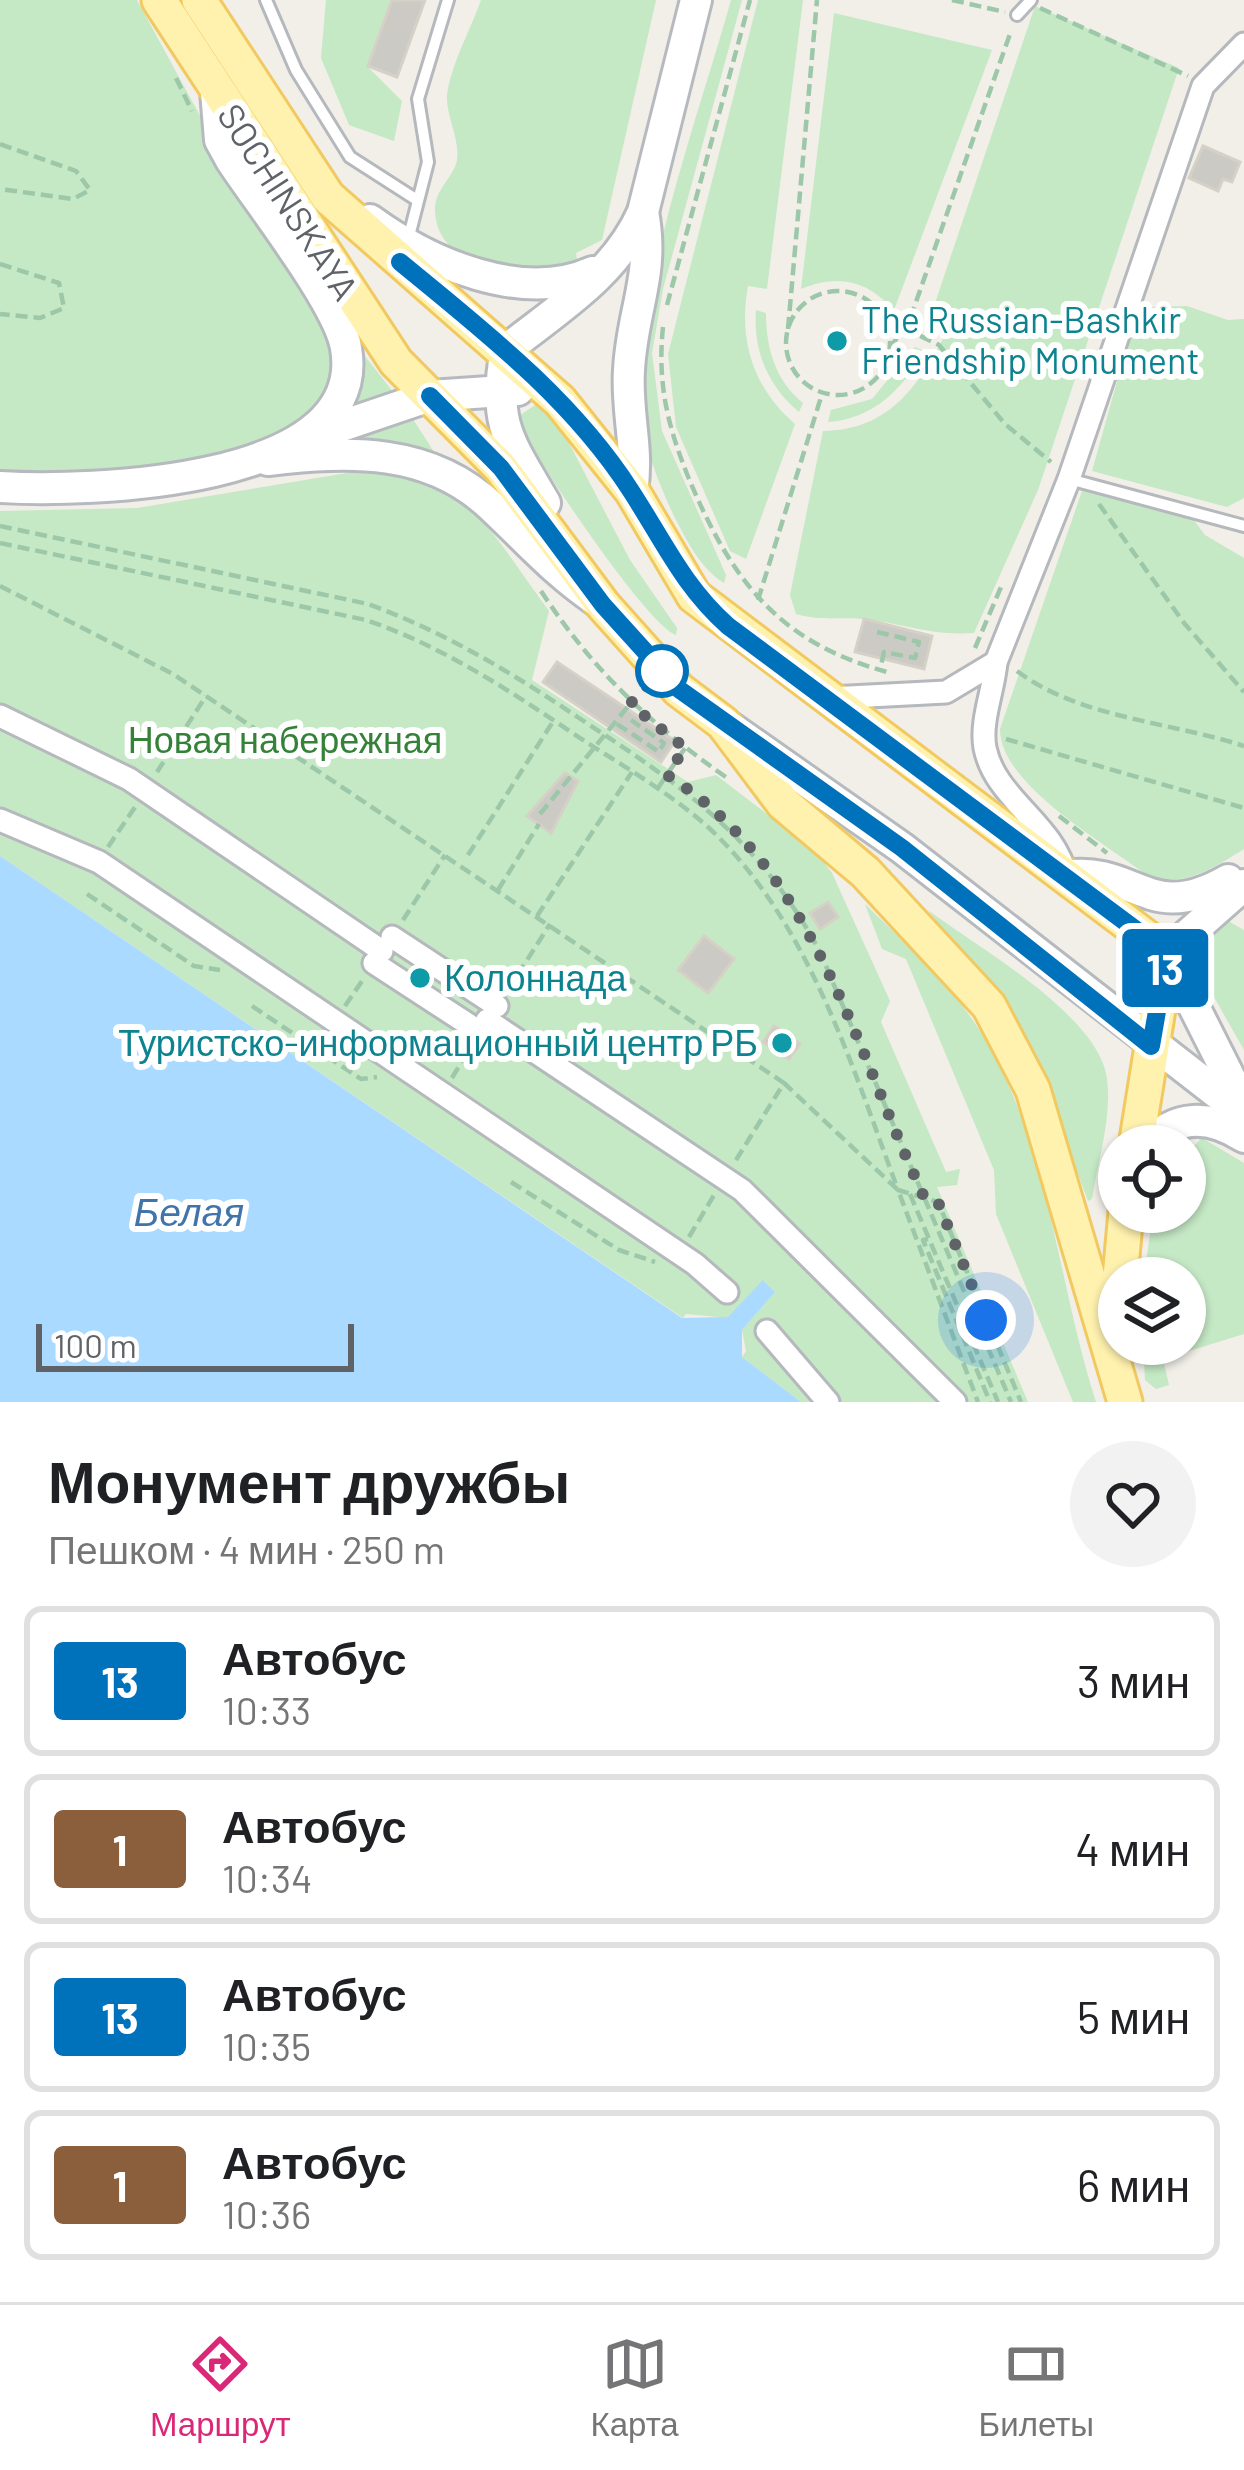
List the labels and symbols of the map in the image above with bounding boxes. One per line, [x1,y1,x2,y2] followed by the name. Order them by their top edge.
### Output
[210,95,369,307] street label: SOCHINSKAYA
[861,297,1200,381] place label: The Russian-Bashkir Friendship Monument
[824,328,850,354] marker: The Russian-Bashkir Friendship Monument
[637,646,687,696] unlabelled marker
[128,717,442,761] park label: Новая набережная
[1111,929,1219,1007] line badge: 13
[444,955,627,999] place label: Колоннада
[407,965,433,991] marker: Колоннада
[118,1020,758,1064] place label: Туристско-информационный центр РБ
[769,1030,795,1056] marker: Туристско-информационный центр РБ
[134,1187,244,1234] water label: Белая
[956,1290,1016,1350] your location
[36,1318,354,1371] scale bar

